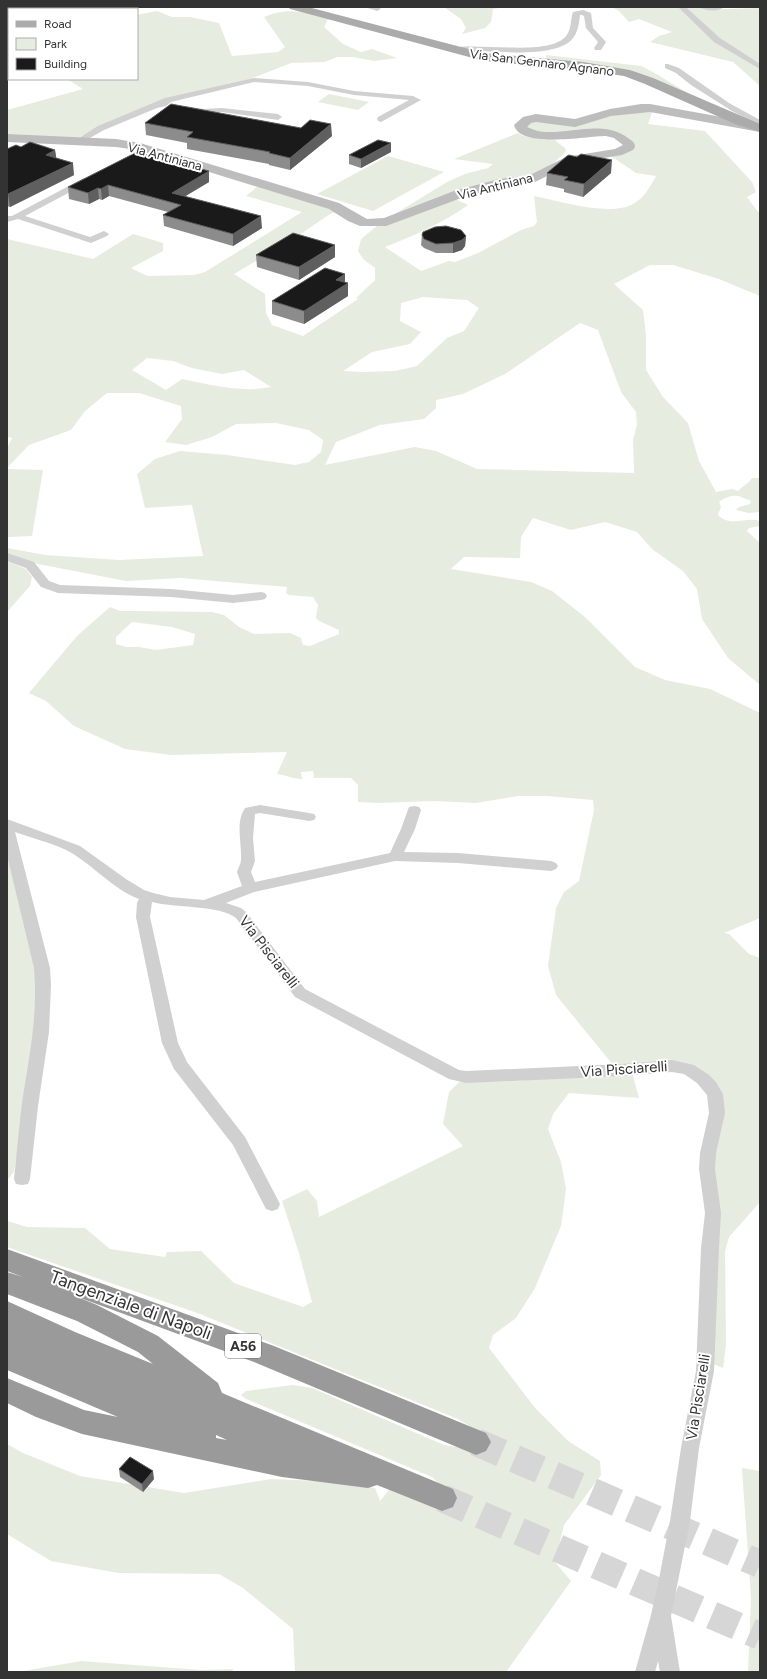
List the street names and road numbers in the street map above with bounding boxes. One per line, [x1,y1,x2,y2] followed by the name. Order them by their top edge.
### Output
[469,46,615,79] street label: Via San Gennaro Agnano
[126,139,204,174] street label: Via Antiniana
[456,170,534,203] street label: Via Antiniana
[235,912,303,992] street label: Via Pisciarelli
[580,1057,668,1081] street label: Via Pisciarelli
[47,1266,215,1344] street label: Tangenziale di Napoli
[225,1334,261,1358] road number: A56
[682,1353,714,1441] street label: Via Pisciarelli

